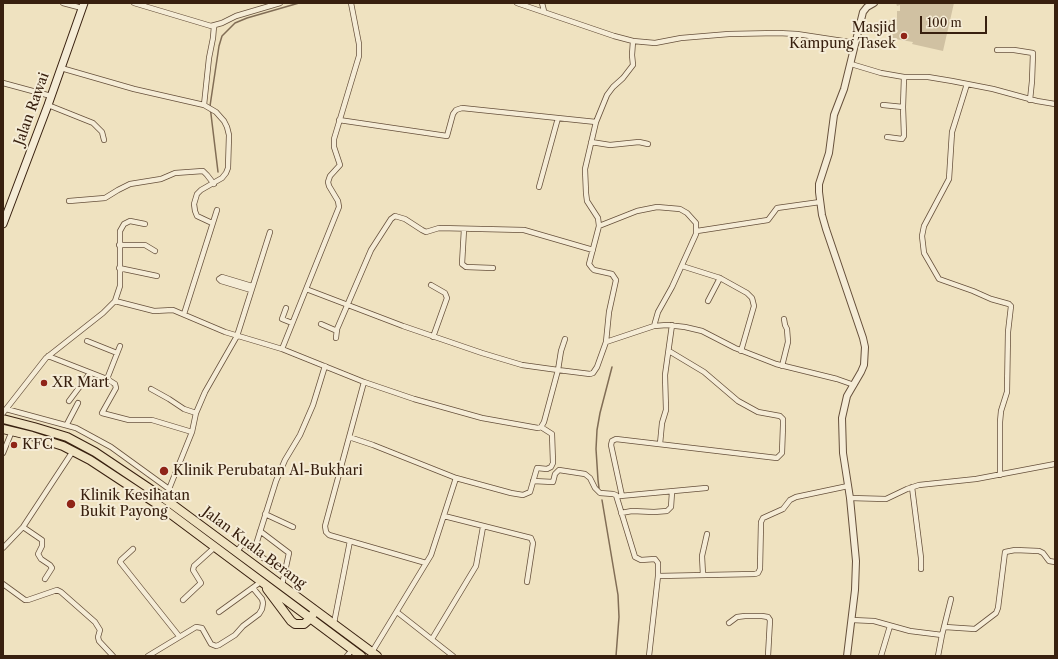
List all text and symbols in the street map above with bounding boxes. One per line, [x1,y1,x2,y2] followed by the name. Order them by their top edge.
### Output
[922,8,989,34] scale bar
[927,15,962,30] text: 100 m
[789,20,896,52] place label: Masjid Kampung Tasek
[899,31,909,41] marker: Masjid Kampung Tasek
[11,70,53,148] street label: Jalan Rawai
[52,375,109,391] place label: XR Mart
[39,378,49,388] marker: XR Mart
[22,437,53,453] place label: KFC
[9,440,19,450] marker: KFC
[173,463,363,479] place label: Klinik Perubatan Al-Bukhari
[158,465,170,477] marker: Klinik Perubatan Al-Bukhari
[80,488,190,520] place label: Klinik Kesihatan Bukit Payong
[65,498,77,510] marker: Klinik Kesihatan Bukit Payong
[199,504,309,592] street label: Jalan Kuala Berang

